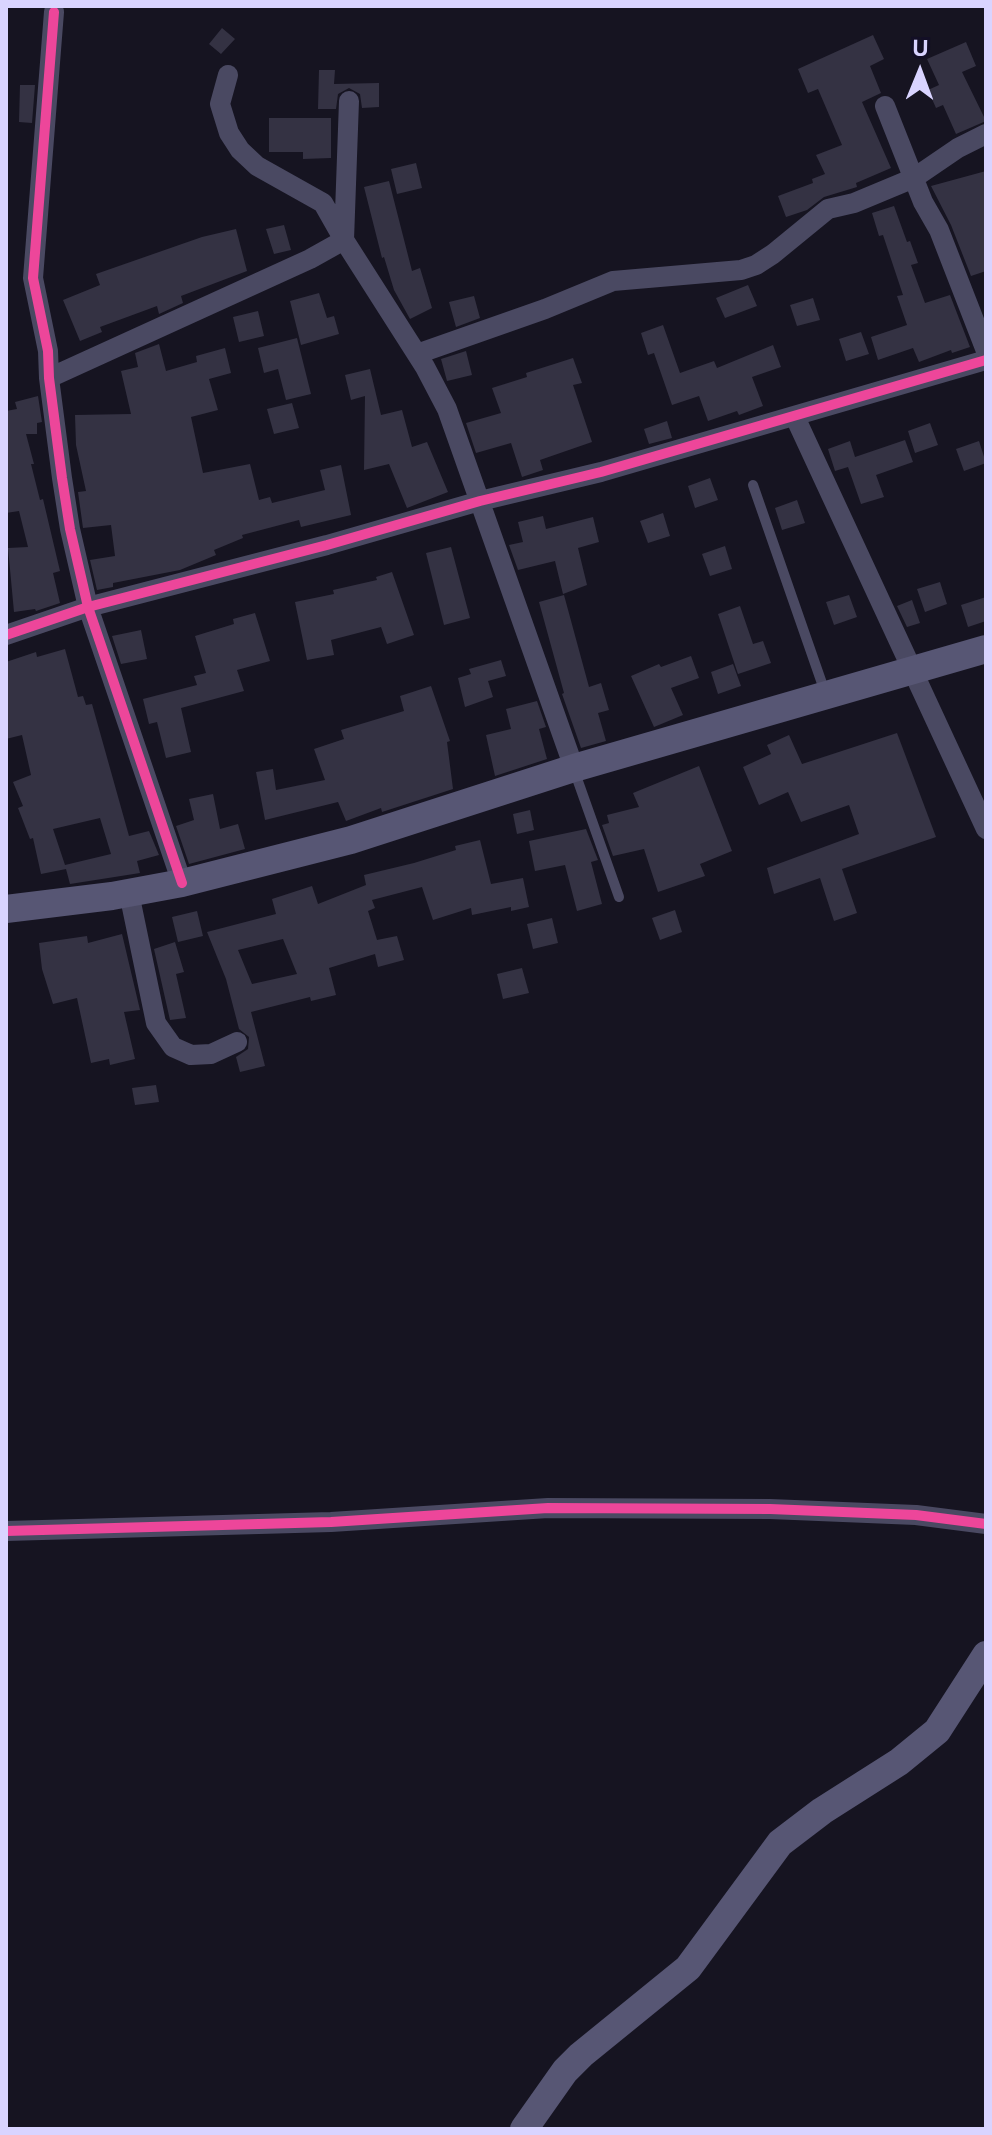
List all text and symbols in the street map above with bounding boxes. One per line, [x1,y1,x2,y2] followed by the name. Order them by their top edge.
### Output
[880,32,960,112] north arrow
[912,35,929,61] text: U

